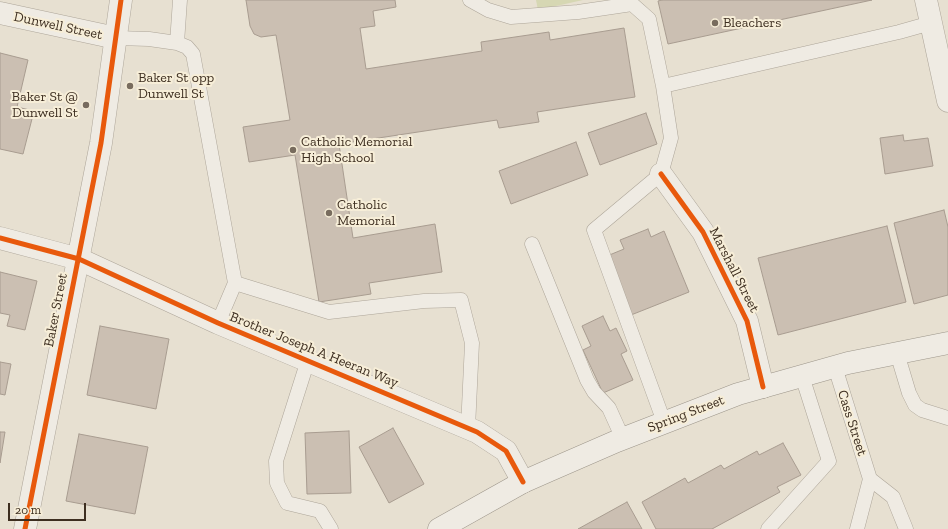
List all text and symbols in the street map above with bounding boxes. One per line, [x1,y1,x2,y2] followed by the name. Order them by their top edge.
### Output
[12,8,104,44] street label: Dunwell Street
[723,15,781,31] place label: Bleachers
[710,18,720,28] marker: Bleachers
[138,70,214,102] place label: Baker St opp Dunwell St
[125,81,135,91] marker: Baker St opp Dunwell St
[12,89,78,122] place label: Baker St @ Dunwell St
[81,100,91,110] marker: Baker St @ Dunwell St
[301,134,412,166] place label: Catholic Memorial High School
[288,145,298,155] marker: Catholic Memorial High School
[337,197,395,230] place label: Catholic Memorial
[324,208,334,218] marker: Catholic Memorial
[705,225,763,315] street label: Marshall Street
[41,272,71,348] street label: Baker Street
[227,308,401,392] street label: Brother Joseph A Heeran Way
[833,388,871,458] street label: Cass Street
[645,392,727,436] street label: Spring Street
[10,495,88,521] scale bar
[15,503,41,517] text: 20 m

